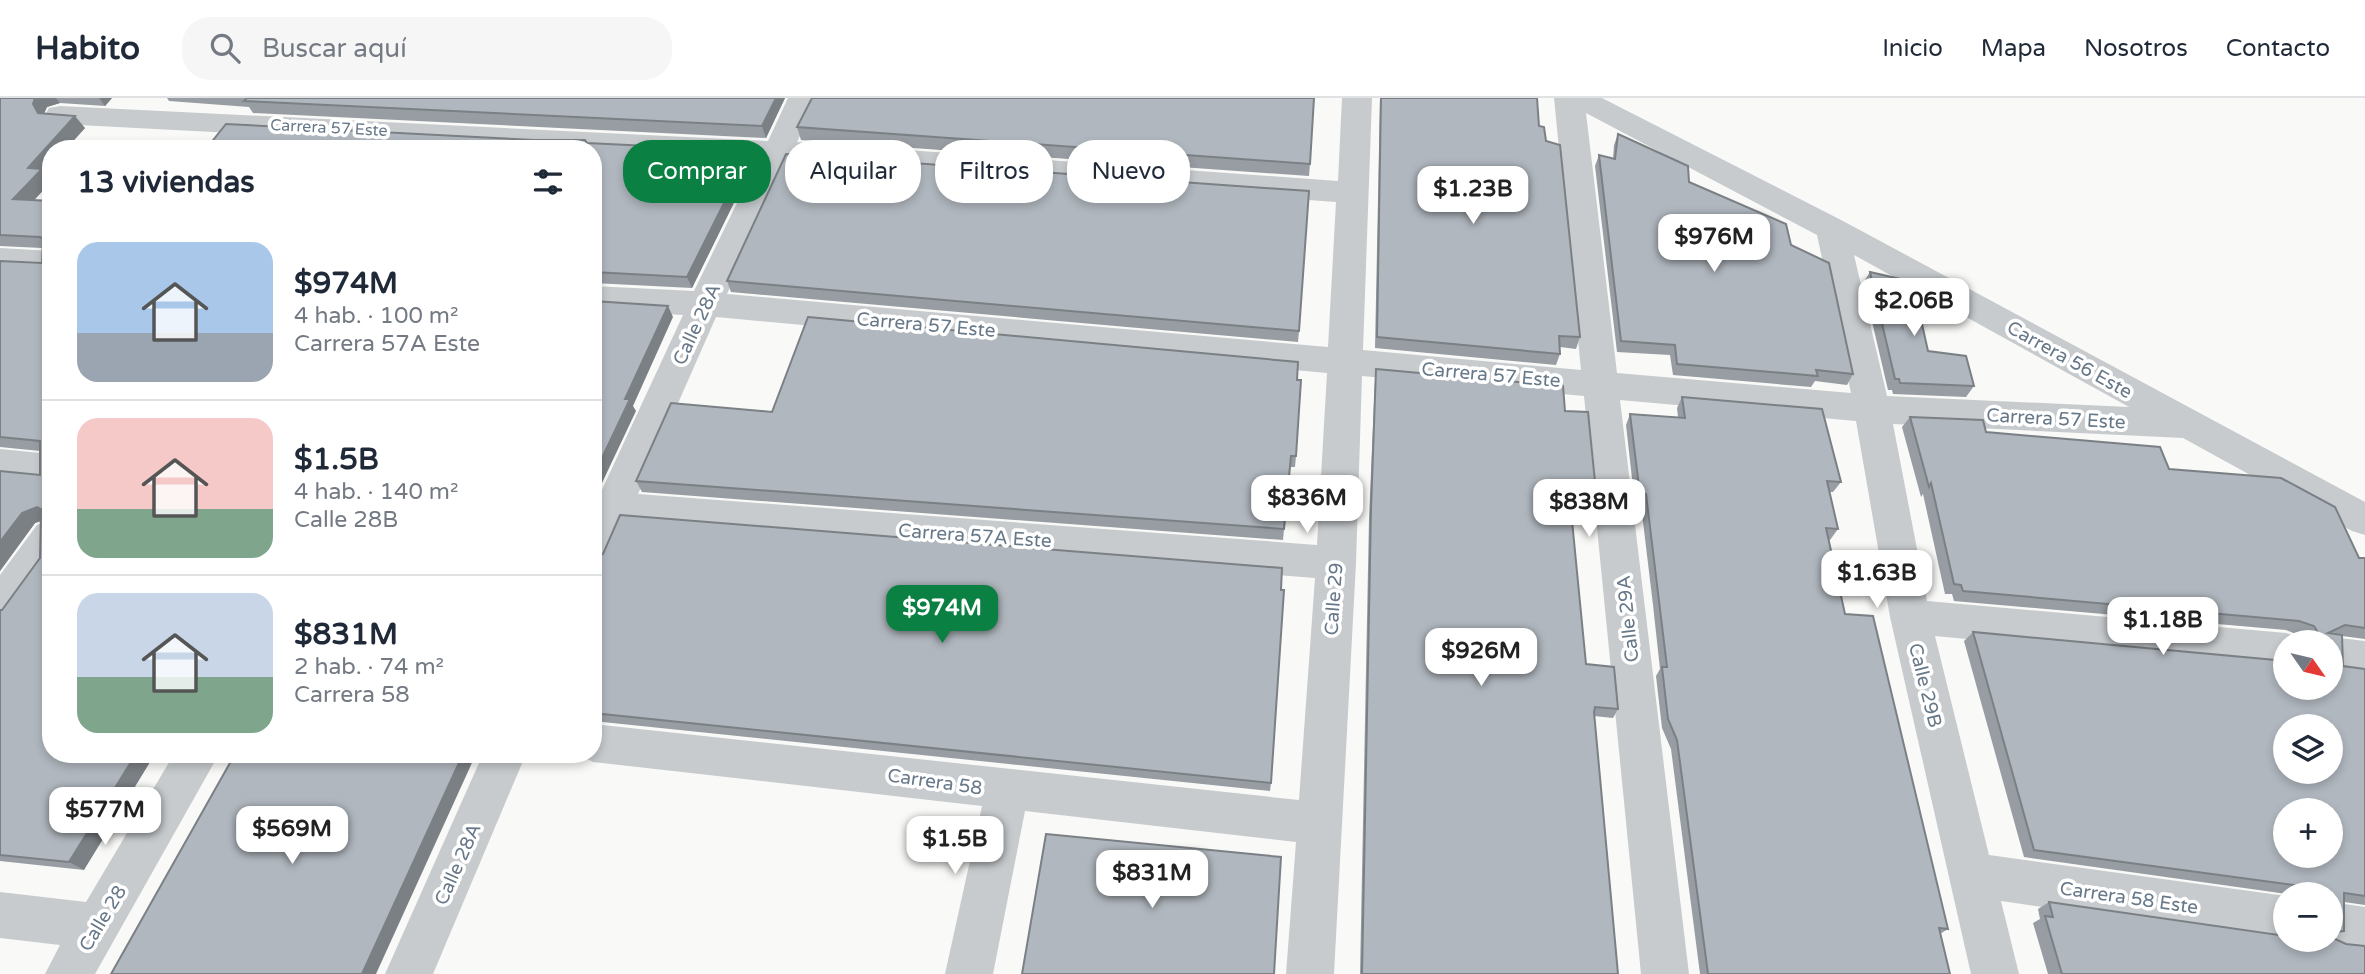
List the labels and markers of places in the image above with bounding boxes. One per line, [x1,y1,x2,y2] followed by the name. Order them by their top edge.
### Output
[1416,166,1530,226] pin: $1.23B
[1665,214,1763,274] pin: $976M
[1857,278,1971,338] pin: $2.06B
[1258,476,1356,535] pin: $836M
[1540,480,1638,539] pin: $838M
[1820,550,1934,610] pin: $1.63B
[893,586,991,645] pin: $974M
[2106,598,2220,657] pin: $1.18B
[1432,628,1530,688] pin: $926M
[56,788,154,847] pin: $577M
[243,806,341,866] pin: $569M
[906,816,1004,876] pin: $1.5B
[1103,850,1201,910] pin: $831M

